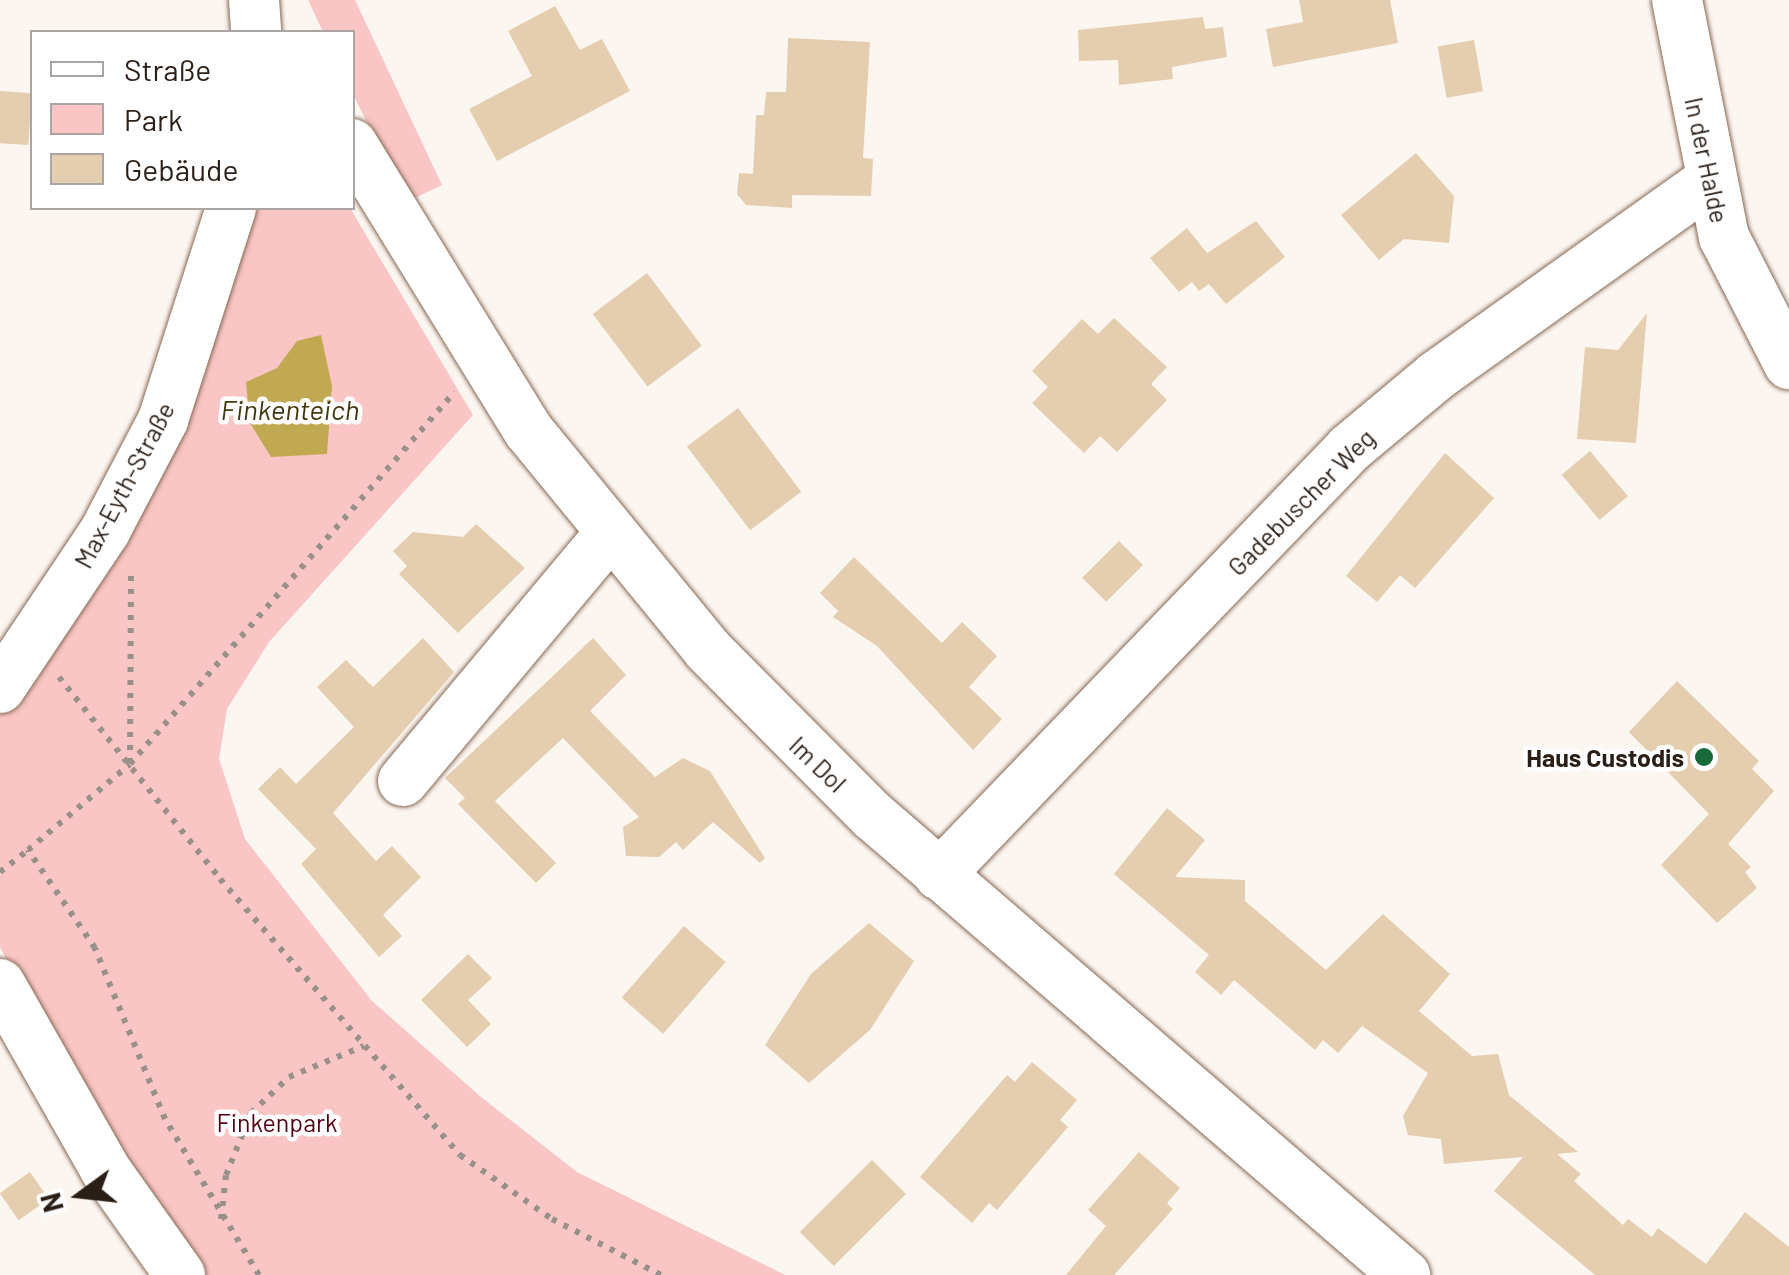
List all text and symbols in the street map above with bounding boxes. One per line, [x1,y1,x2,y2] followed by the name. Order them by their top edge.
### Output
[30,30,355,210] legend
[124,51,211,87] text: Straße
[1679,94,1735,226] street label: In der Halde
[124,101,183,137] text: Park
[124,151,238,187] text: Gebäude
[221,392,359,426] water label: Finkenteich
[68,397,180,573] street label: Max-Eyth-Straße
[1221,422,1381,582] street label: Gadebuscher Weg
[783,730,853,798] street label: Im Dol
[1526,742,1684,772] place label: Haus Custodis
[1693,746,1715,768] marker: Haus Custodis
[216,1107,338,1137] park label: Finkenpark
[30,1145,130,1245] north arrow
[32,1189,70,1216] text: N

